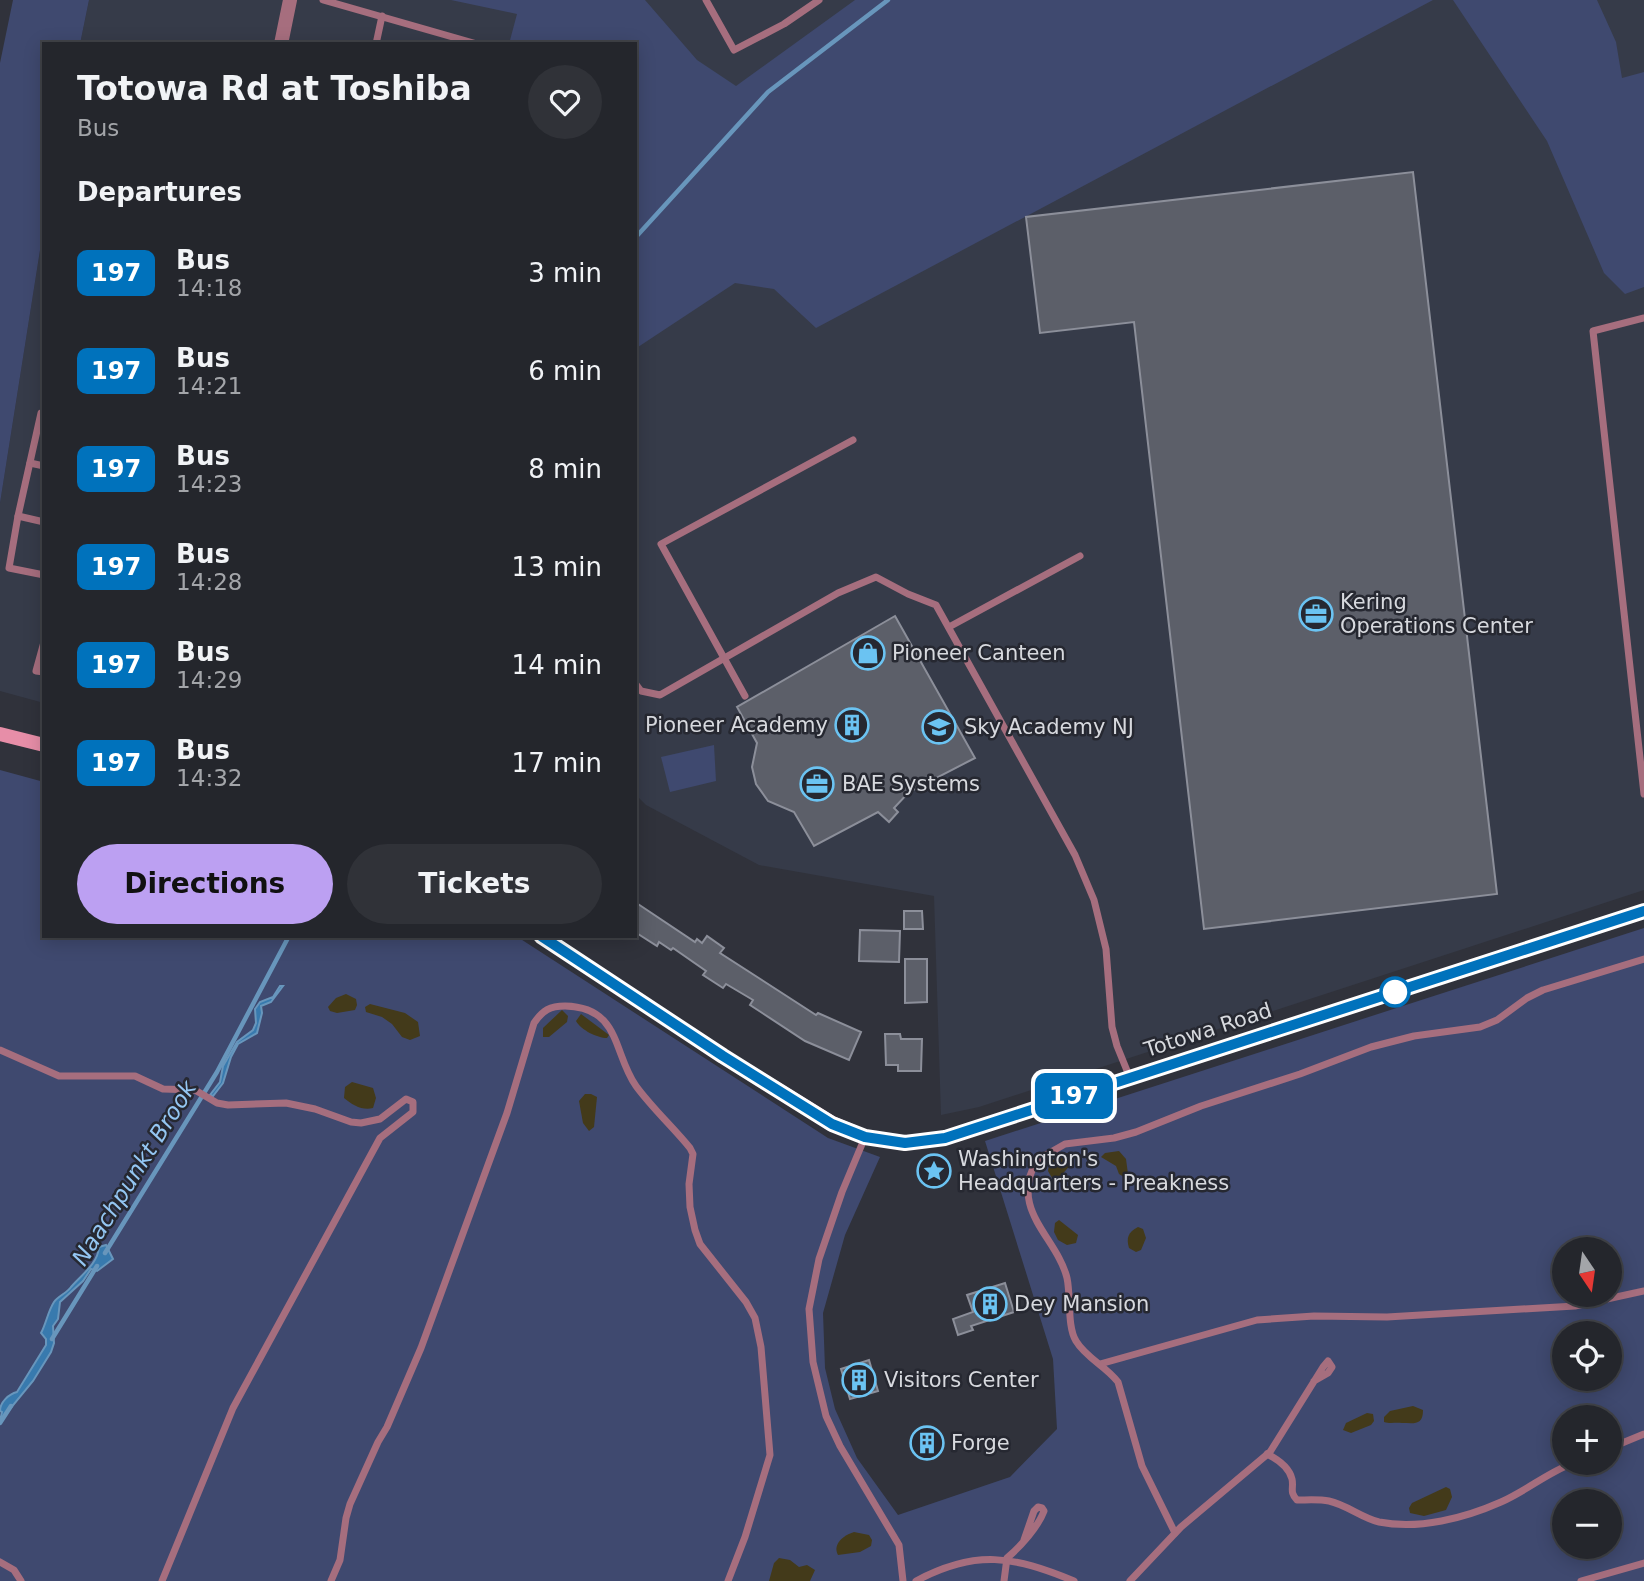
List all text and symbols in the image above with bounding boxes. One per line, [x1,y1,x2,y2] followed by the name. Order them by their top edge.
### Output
[528,65,602,139] button: heart
[77,69,472,108] text: Totowa Rd at Toshiba
[77,115,119,141] text: Bus
[77,177,242,207] text: Departures
[176,245,230,275] text: Bus
[528,258,602,288] text: 3 min
[91,259,141,287] text: 197
[176,275,242,301] text: 14:18
[176,343,230,373] text: Bus
[528,356,602,386] text: 6 min
[91,357,141,385] text: 197
[176,373,242,399] text: 14:21
[176,441,230,471] text: Bus
[528,454,602,484] text: 8 min
[91,455,141,483] text: 197
[176,471,242,497] text: 14:23
[176,539,230,569] text: Bus
[512,552,602,582] text: 13 min
[91,553,141,581] text: 197
[176,569,242,595] text: 14:28
[1340,590,1533,638] place label: Kering Operations Center
[1297,595,1335,633] office icon: Kering Operations Center
[849,634,887,672] shop icon: Pioneer Canteen
[176,637,230,667] text: Bus
[892,641,1066,665] place label: Pioneer Canteen
[512,650,602,680] text: 14 min
[91,651,141,679] text: 197
[176,667,242,693] text: 14:29
[833,706,871,744] building icon: Pioneer Academy
[920,708,958,746] school or university icon: Sky Academy NJ
[645,713,828,737] place label: Pioneer Academy
[964,715,1134,739] place label: Sky Academy NJ
[176,735,230,765] text: Bus
[512,748,602,778] text: 17 min
[91,749,141,777] text: 197
[176,765,242,791] text: 14:32
[798,765,836,803] office icon: BAE Systems
[842,772,980,796] place label: BAE Systems
[77,844,333,924] button: Directions
[347,844,602,924] button: Tickets
[1380,977,1410,1007] unlabelled marker
[1140,998,1275,1062] street label: Totowa Road
[1034,1073,1114,1119] line badge: 197
[67,1074,202,1270] water label: Naachpunkt Brook
[1049,1082,1099,1110] text: 197
[958,1147,1229,1195] place label: Washington's Headquarters - Preakness
[915,1152,953,1190] place icon: Washington's Headquarters - Preakness
[1552,1237,1622,1307] north arrow
[1552,1237,1622,1559] map controls
[971,1285,1009,1323] building icon: Dey Mansion
[1014,1292,1149,1316] place label: Dey Mansion
[1552,1321,1622,1391] button: locate
[840,1361,878,1399] building icon: Visitors Center
[884,1368,1039,1392] place label: Visitors Center
[1552,1405,1622,1475] button: +
[908,1424,946,1462] building icon: Forge
[951,1431,1010,1455] place label: Forge
[1552,1489,1622,1559] button: −

